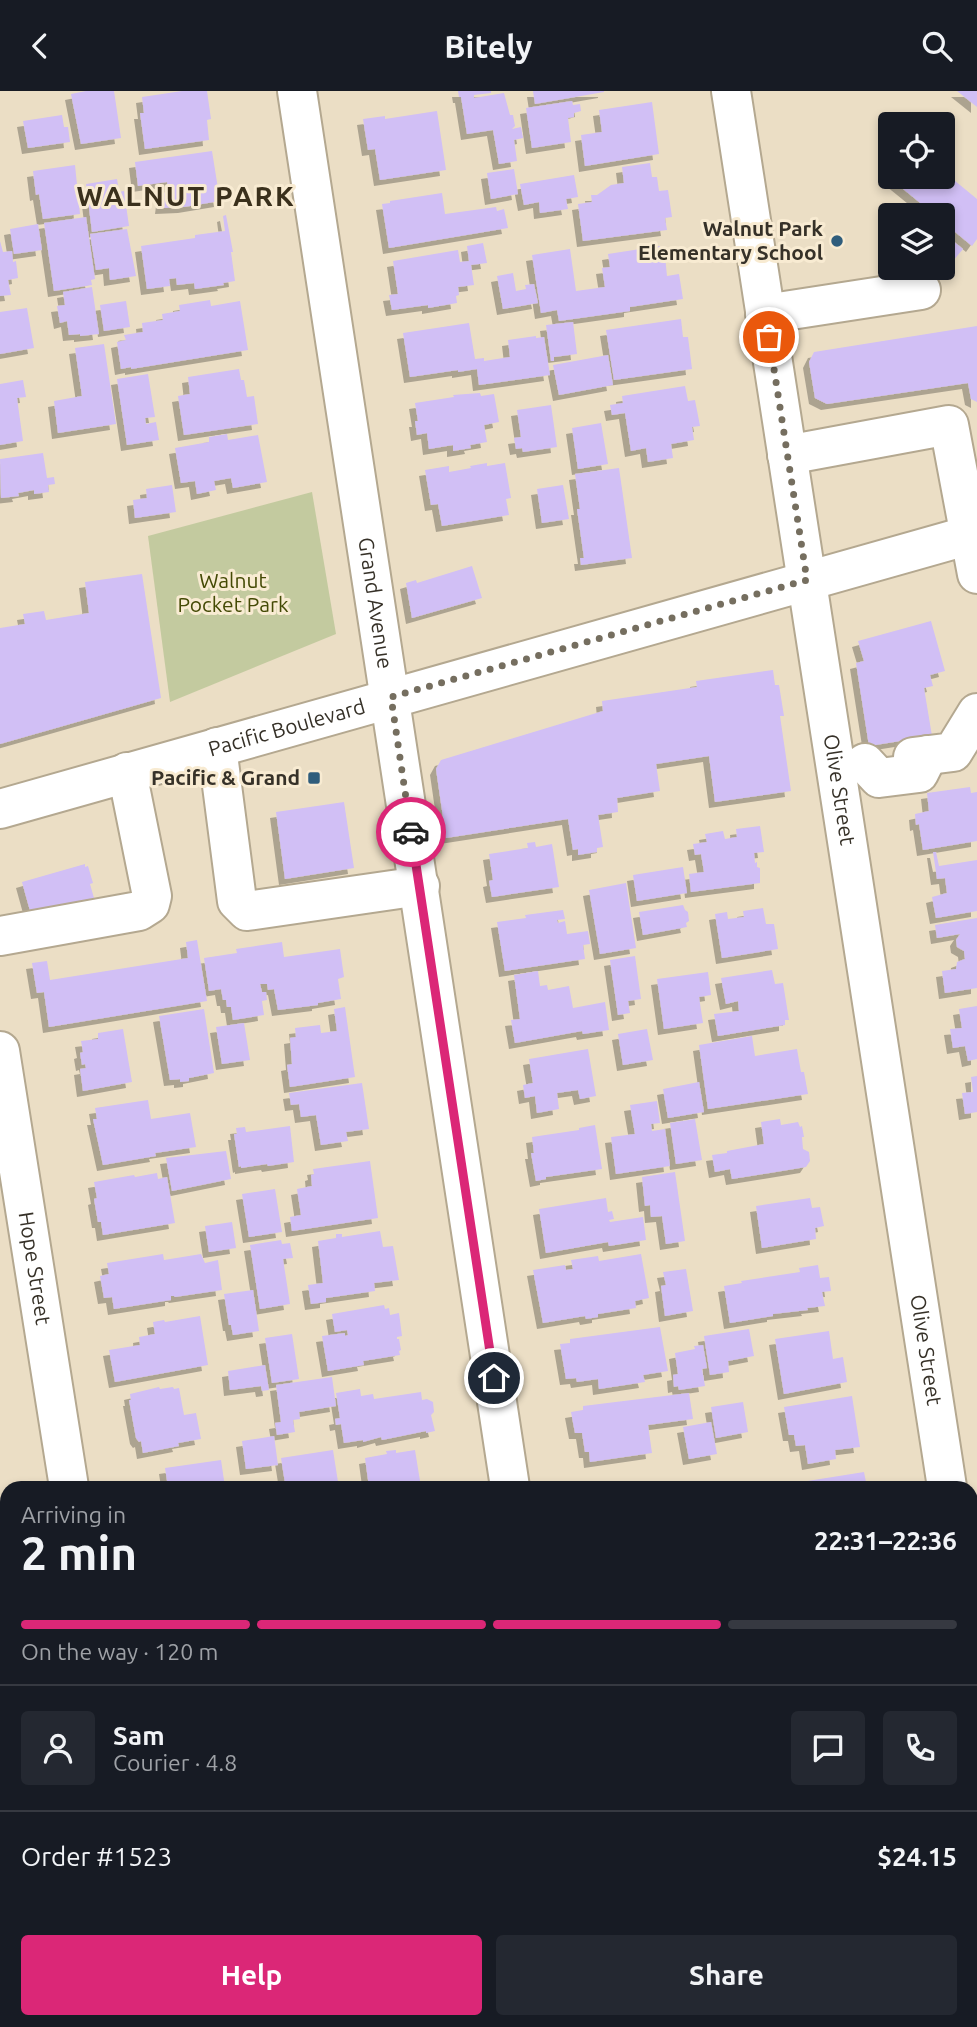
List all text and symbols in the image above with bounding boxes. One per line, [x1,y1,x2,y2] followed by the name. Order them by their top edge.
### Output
[21,27,59,65] icon: back
[918,27,956,65] icon: search
[444,28,533,64] text: Bitely
[878,112,955,280] map controls
[878,112,955,189] button: locate
[76,180,296,211] district label: WALNUT PARK
[878,203,955,280] button: layers
[638,216,823,264] place label: Walnut Park Elementary School
[829,233,845,249] marker: Walnut Park Elementary School
[739,307,799,367] pin
[750,318,788,356] icon: bag
[354,536,398,670] street label: Grand Avenue
[177,568,289,616] park label: Walnut Pocket Park
[205,693,368,761] street label: Pacific Boulevard
[820,732,861,847] street label: Olive Street
[151,765,300,789] place label: Pacific & Grand
[306,770,322,786] marker: Pacific & Grand
[376,797,446,867] courier
[392,813,430,851] icon: car
[15,1210,56,1326] street label: Hope Street
[906,1293,947,1407] street label: Olive Street
[464,1348,524,1408] pin
[475,1359,513,1397] icon: home
[21,1502,126,1527] text: Arriving in
[814,1526,957,1555] text: 22:31–22:36
[21,1527,137,1579] text: 2 min
[21,1639,218,1664] text: On the way · 120 m
[21,1711,95,1785] button: person
[791,1711,865,1785] button: chat
[883,1711,957,1785] button: phone
[113,1721,165,1750] text: Sam
[113,1750,237,1775] text: Courier · 4.8
[21,1842,172,1871] text: Order #1523
[877,1842,957,1871] text: $24.15
[21,1935,482,2015] button: Help
[496,1935,957,2015] button: Share

